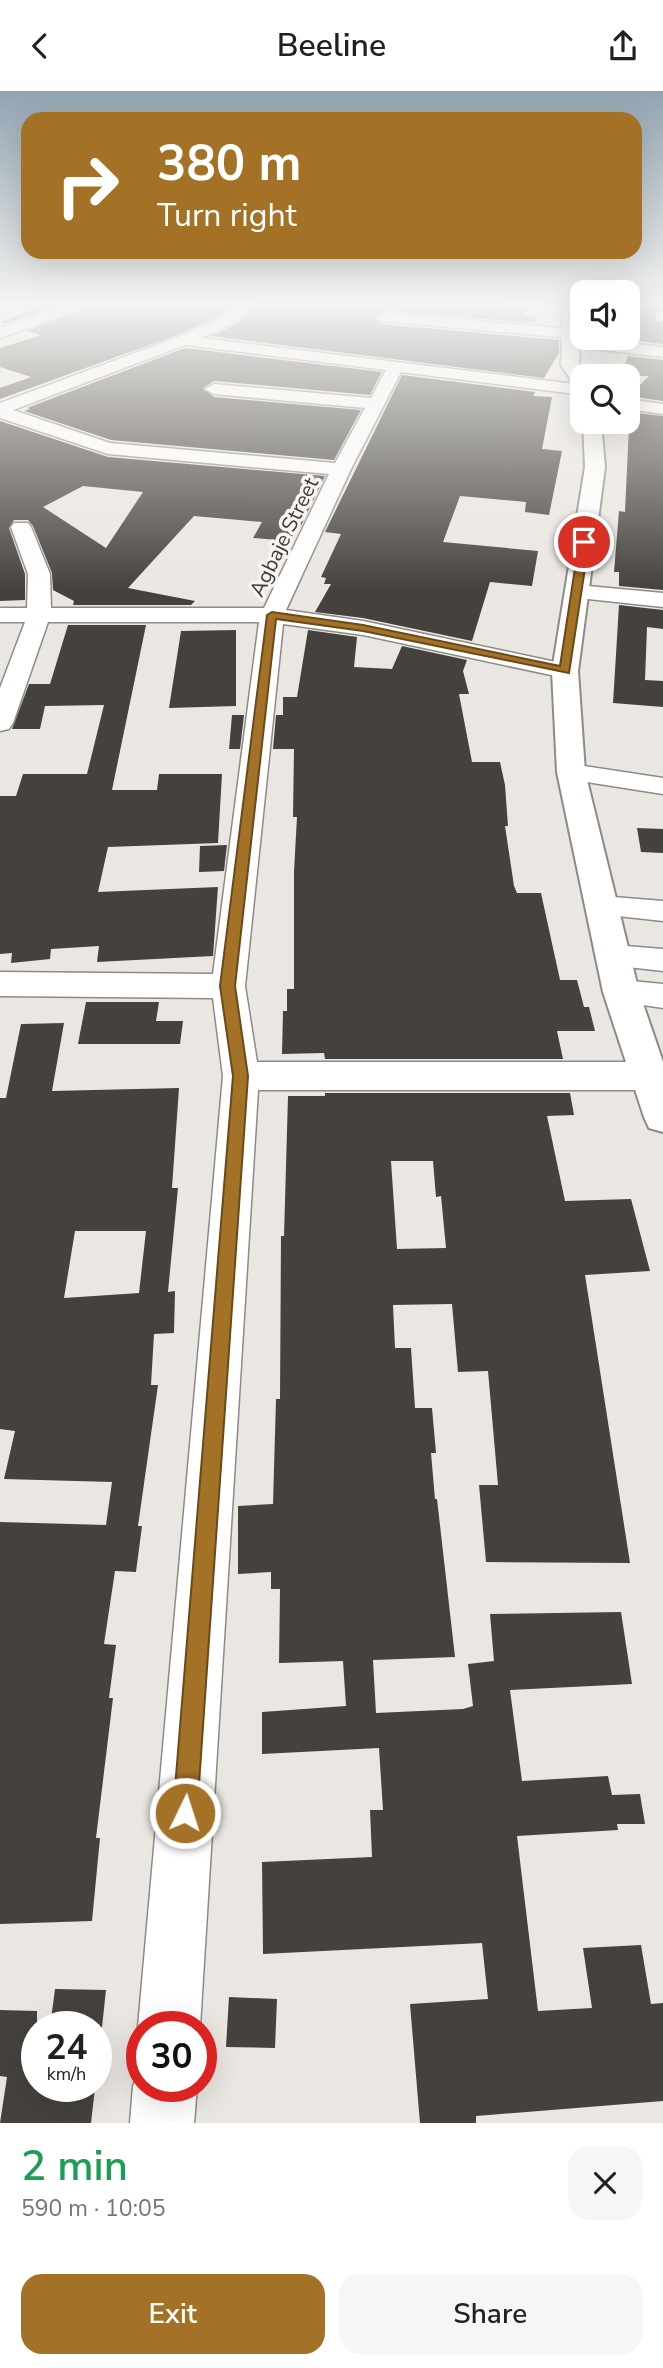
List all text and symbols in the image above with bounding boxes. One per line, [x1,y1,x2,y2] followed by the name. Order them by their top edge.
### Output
[277,24,386,67] text: Beeline
[21,27,59,65] icon: back
[604,27,642,65] icon: share
[157,130,301,197] text: 380 m
[42,140,133,231] icon: right
[157,194,297,237] text: Turn right
[570,280,640,434] map controls
[570,280,640,350] button: sound
[570,364,640,434] button: search
[243,472,325,601] street label: Agbaje Street
[554,512,614,572] pin
[565,523,603,561] icon: arrive
[148,1776,222,1850] position arrow
[126,2011,217,2102] speed limit sign: 30
[45,2024,88,2071] text: 24
[47,2062,86,2086] text: km/h
[21,2138,128,2195] text: 2 min
[568,2146,642,2220] button: close
[21,2193,166,2224] text: 590 m · 10:05
[21,2274,325,2354] button: Exit
[339,2274,642,2354] button: Share

